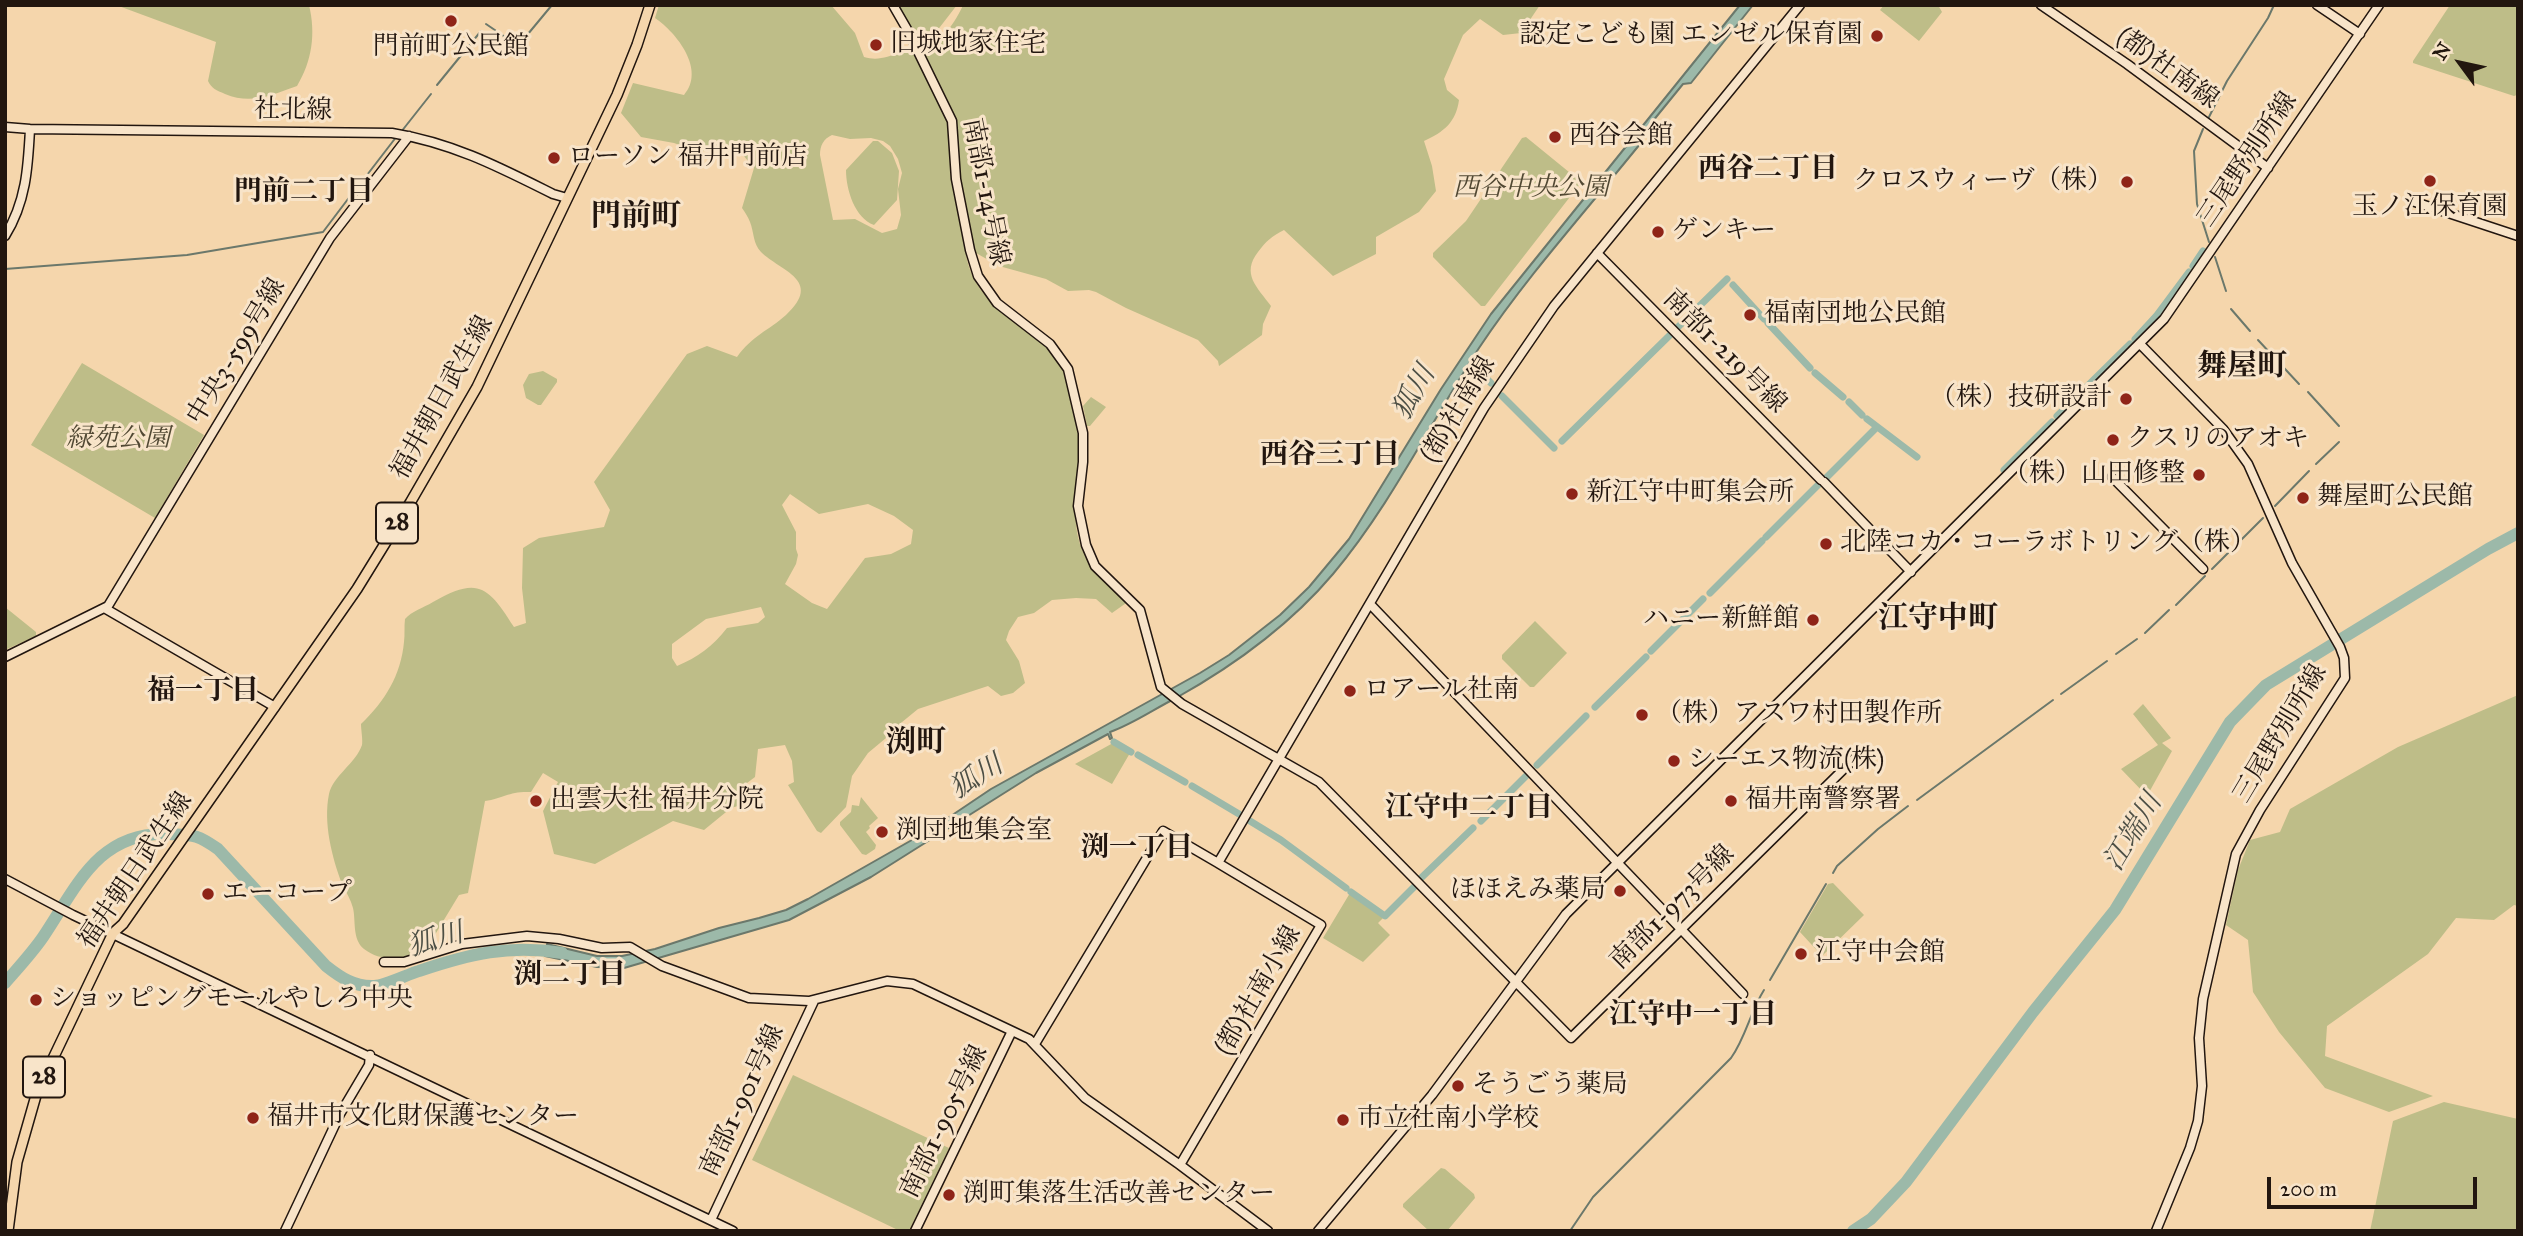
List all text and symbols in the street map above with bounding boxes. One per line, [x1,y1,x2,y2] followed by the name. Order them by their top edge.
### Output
[443,13,459,29] marker: 門前町公民館
[1519,20,1863,52] place label: 認定こども園 エンゼル保育園
[2110,22,2224,116] street label: (都)社南線
[1869,28,1885,44] marker: 認定こども園 エンゼル保育園
[2425,28,2495,98] north arrow
[890,29,1046,61] place label: 旧城地家住宅
[373,32,529,64] place label: 門前町公民館
[868,37,884,53] marker: 旧城地家住宅
[2428,38,2456,64] text: N
[2191,87,2305,233] street label: 三尾野別所線
[254,95,332,127] street label: 社北線
[955,116,1015,268] street label: 南部1-14号線
[1569,121,1673,153] place label: 西谷会館
[1547,129,1563,145] marker: 西谷会館
[568,142,808,174] place label: ローソン 福井門前店
[546,150,562,166] marker: ローソン 福井門前店
[1698,153,1838,187] district label: 西谷二丁目
[1853,166,2113,198] place label: クロスウィーヴ（株）
[1453,173,1609,205] park label: 西谷中央公園
[2422,173,2438,189] marker: 玉ノ江保育園
[2119,174,2135,190] marker: クロスウィーヴ（株）
[234,176,374,210] district label: 門前二丁目
[2352,192,2508,224] place label: 玉ノ江保育園
[591,200,681,236] district label: 門前町
[1672,216,1776,248] place label: ゲンキー
[1650,224,1666,240] marker: ゲンキー
[181,273,293,431] street label: 中央3-599号線
[1656,284,1792,420] street label: 南部1-219号線
[1764,299,1946,331] place label: 福南団地公民館
[1742,307,1758,323] marker: 福南団地公民館
[385,311,501,485] street label: 福井朝日武生線
[2197,350,2287,386] district label: 舞屋町
[1415,351,1503,469] street label: (都)社南線
[1386,360,1444,426] water label: 狐川
[1930,383,2112,415] place label: （株）技研設計
[2118,391,2134,407] marker: （株）技研設計
[66,424,170,456] park label: 緑苑公園
[2127,424,2309,456] place label: クスリのアオキ
[2105,432,2121,448] marker: クスリのアオキ
[1260,439,1400,473] district label: 西谷三丁目
[2003,459,2185,491] place label: （株）山田修整
[2191,467,2207,483] marker: （株）山田修整
[1586,478,1794,510] place label: 新江守中町集会所
[2317,482,2473,514] place label: 舞屋町公民館
[1564,486,1580,502] marker: 新江守中町集会所
[2295,490,2311,506] marker: 舞屋町公民館
[376,502,418,544] road number: 28
[1840,528,2256,560] place label: 北陸コカ・コーラボトリング（株）
[1818,536,1834,552] marker: 北陸コカ・コーラボトリング（株）
[1878,602,1998,638] district label: 江守中町
[1643,604,1799,636] place label: ハニー新鮮館
[1805,612,1821,628] marker: ハニー新鮮館
[2227,659,2335,809] street label: 三尾野別所線
[147,675,259,709] district label: 福一丁目
[1364,675,1519,707] place label: ロアール社南
[1342,683,1358,699] marker: ロアール社南
[1656,699,1942,731] place label: （株）アスワ村田製作所
[1634,707,1650,723] marker: （株）アスワ村田製作所
[886,726,946,762] district label: 渕町
[1688,745,1885,777] place label: シーエス物流(株)
[944,749,1010,807] water label: 狐川
[1666,753,1682,769] marker: シーエス物流(株)
[550,785,764,817] place label: 出雲大社 福井分院
[1745,785,1901,817] place label: 福井南警察署
[72,787,200,955] street label: 福井朝日武生線
[2098,788,2170,878] water label: 江端川
[1385,792,1553,826] district label: 江守中二丁目
[528,793,544,809] marker: 出雲大社 福井分院
[1723,793,1739,809] marker: 福井南警察署
[896,816,1052,848] place label: 渕団地集会室
[874,824,890,840] marker: 渕団地集会室
[1081,832,1193,866] district label: 渕一丁目
[1604,839,1742,977] street label: 南部1-973号線
[1450,875,1606,907] place label: ほほえみ薬局
[222,878,352,910] place label: エーコープ
[1612,883,1628,899] marker: ほほえみ薬局
[200,886,216,902] marker: エーコープ
[404,917,468,965] water label: 狐川
[1209,921,1309,1061] street label: (都)社南小線
[1815,938,1945,970] place label: 江守中会館
[1793,946,1809,962] marker: 江守中会館
[514,959,626,993] district label: 渕二丁目
[50,984,413,1016] place label: ショッピングモールやしろ中央
[28,992,44,1008] marker: ショッピングモールやしろ中央
[1609,999,1777,1033] district label: 江守中一丁目
[694,1020,792,1182] street label: 南部1-901号線
[895,1041,995,1203] street label: 南部1-905号線
[23,1056,65,1098] road number: 28
[1472,1070,1628,1102] place label: そうごう薬局
[1450,1078,1466,1094] marker: そうごう薬局
[267,1102,579,1134] place label: 福井市文化財保護センター
[1357,1104,1539,1136] place label: 市立社南小学校
[245,1110,261,1126] marker: 福井市文化財保護センター
[1335,1112,1351,1128] marker: 市立社南小学校
[2271,1162,2481,1206] scale bar
[2280,1176,2337,1202] text: 200 m
[963,1179,1275,1211] place label: 渕町集落生活改善センター
[941,1187,957,1203] marker: 渕町集落生活改善センター

